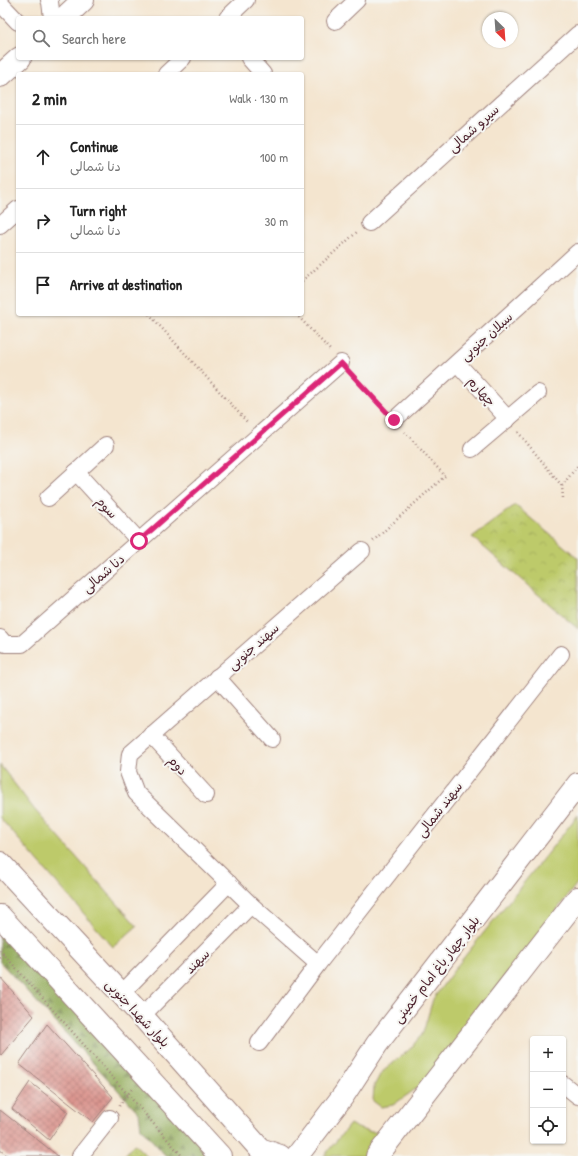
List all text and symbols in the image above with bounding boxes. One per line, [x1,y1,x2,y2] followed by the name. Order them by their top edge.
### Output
[482,12,518,48] north arrow
[16,16,304,60] search box
[30,27,52,49] icon: search
[62,28,126,49] text: Search here
[32,87,67,110] text: 2 min
[229,89,288,107] text: Walk · 130 m
[443,100,503,157] street label: سیرو شمالی
[70,136,118,157] text: Continue
[32,146,54,168] icon: ahead
[260,148,288,166] text: 100 m
[70,157,121,175] text: دنا شمالی
[70,200,126,221] text: Turn right
[32,210,54,232] icon: right
[265,212,288,230] text: 30 m
[70,221,121,239] text: دنا شمالی
[32,274,54,296] icon: arrive
[70,274,182,295] text: Arrive at destination
[456,308,517,365] street label: سبلان جنوبی
[462,372,500,411] street label: چهارم
[385,411,403,429] route end
[91,492,122,524] street label: سوم
[130,532,148,550] route start
[78,550,129,597] street label: دنا شمالی
[223,619,283,674] street label: سهند جنوبی
[163,751,192,780] street label: دوم
[412,778,467,841] street label: سهند شمالی
[388,912,485,1028] street label: بلوار چهار باغ امام خمینی
[181,945,213,977] street label: سهند
[101,975,174,1052] street label: بلوار شهدا جنوبی
[530,1036,566,1144] map controls
[530,1036,566,1072] button: +
[530,1072,566,1108] button: −
[530,1108,566,1144] button: locate

